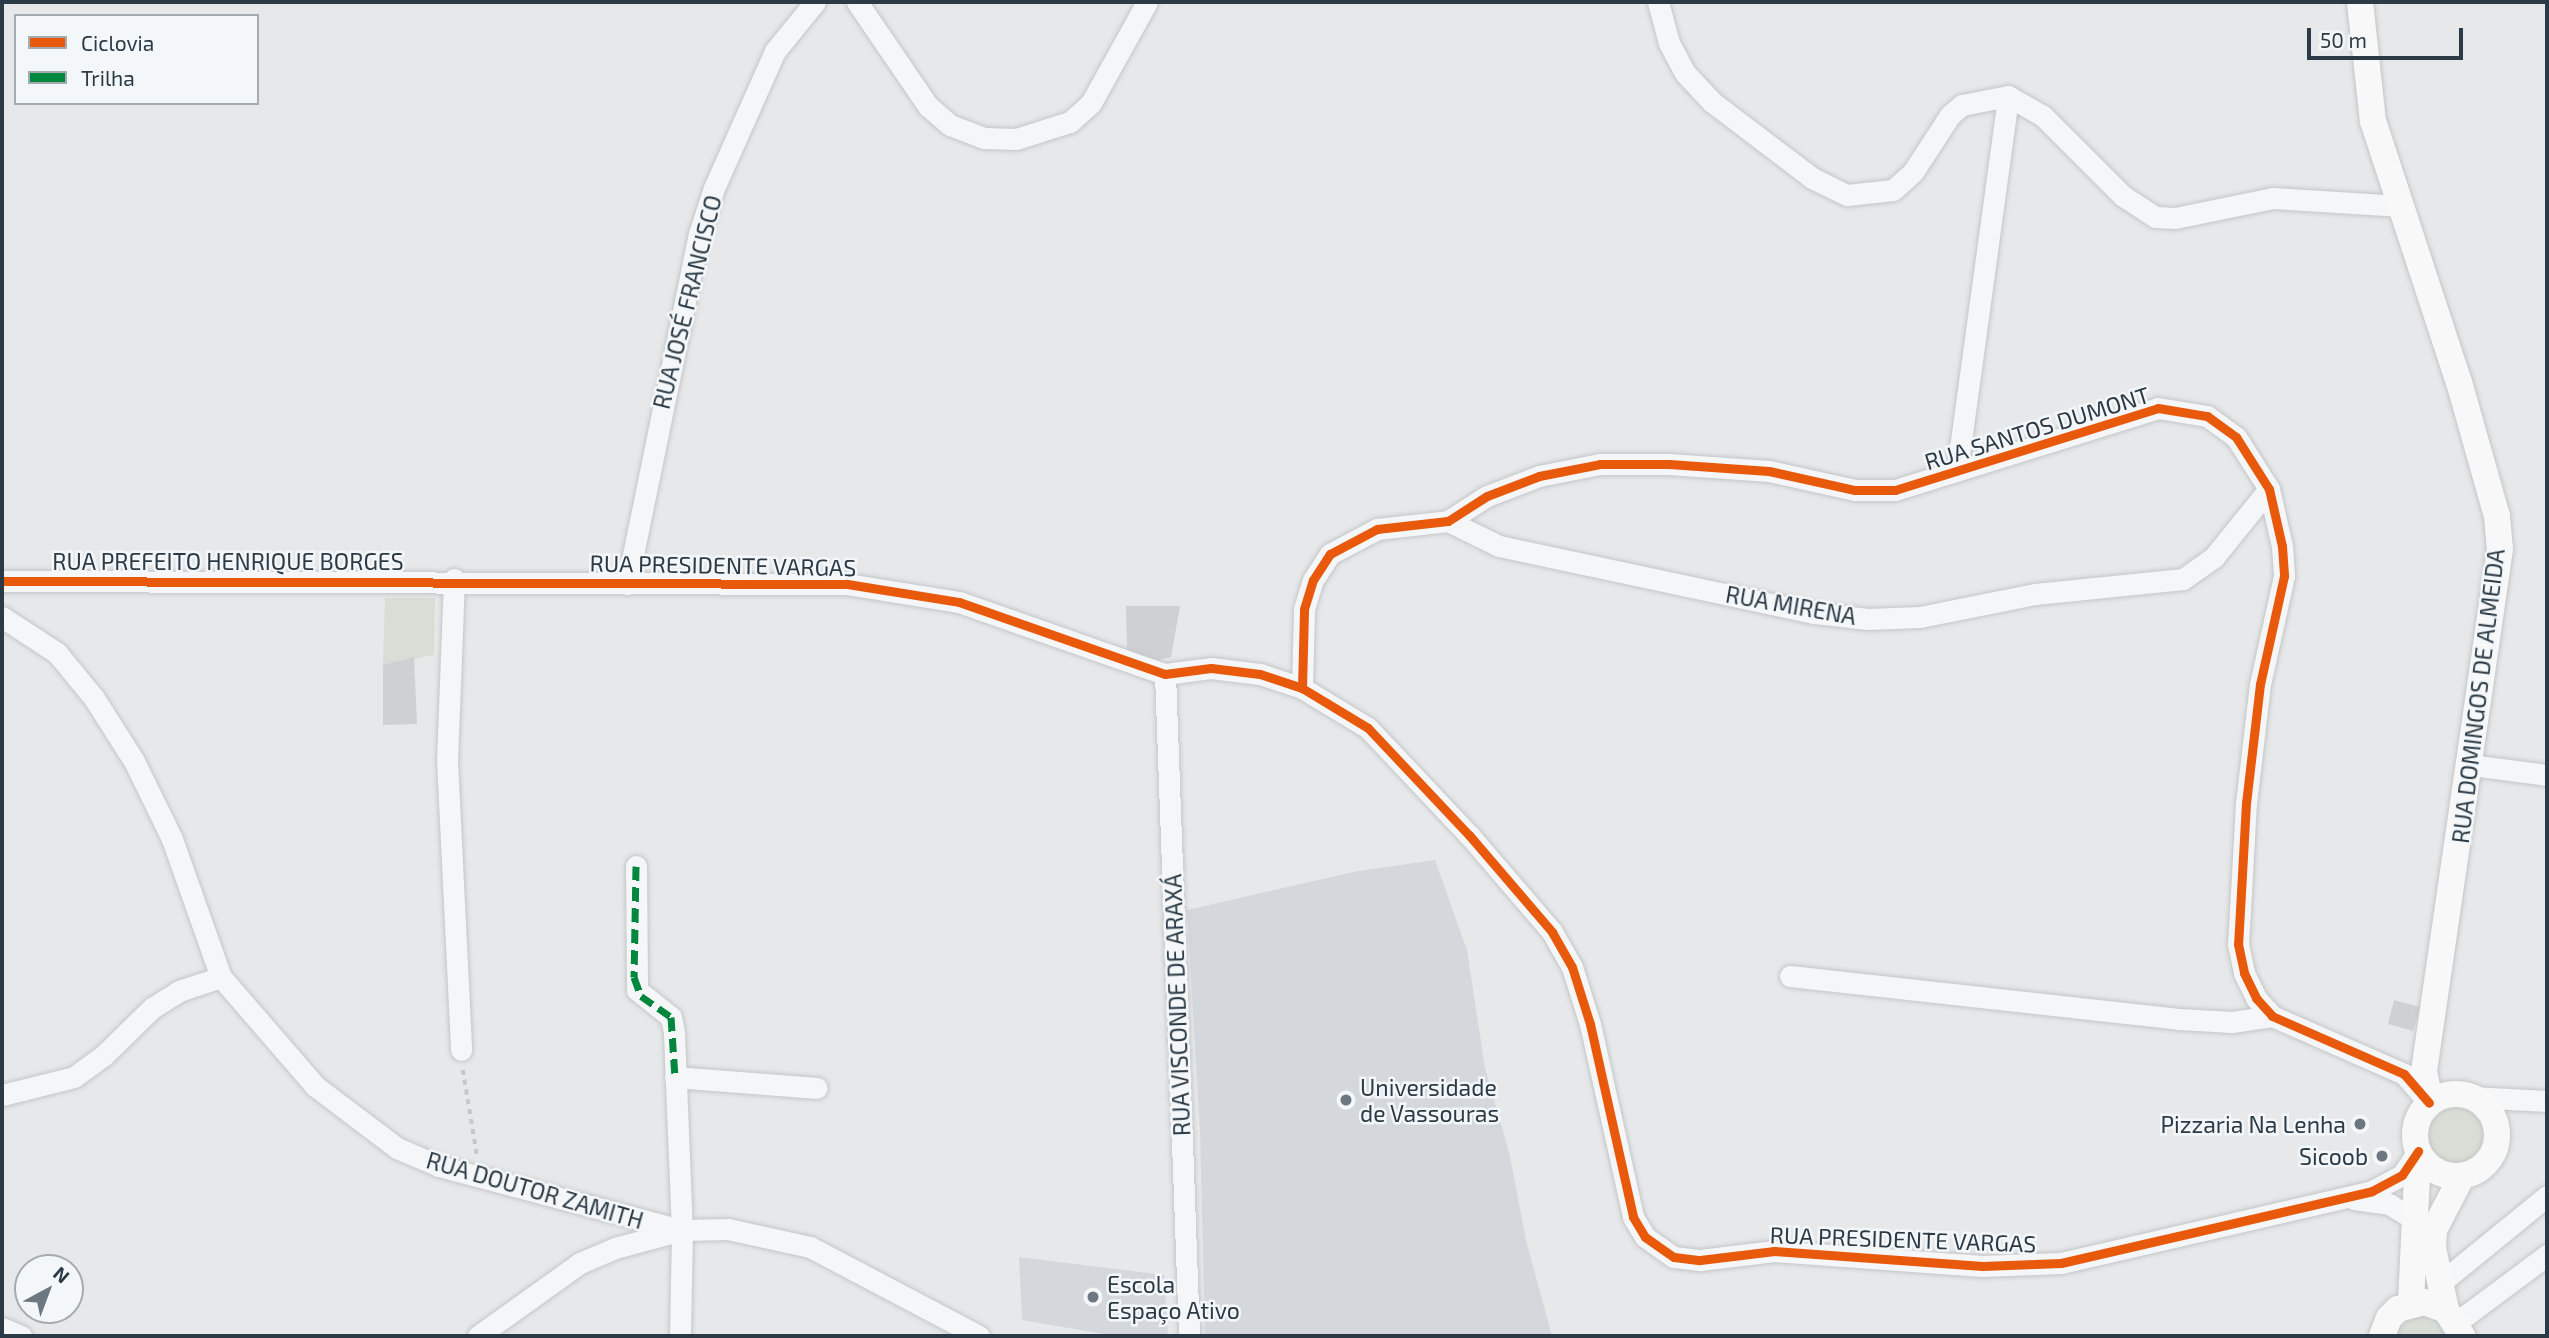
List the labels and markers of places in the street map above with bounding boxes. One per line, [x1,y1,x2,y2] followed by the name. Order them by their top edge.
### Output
[1360,1073,1500,1127] place label: Universidade de Vassouras
[1338,1092,1354,1108] marker: Universidade de Vassouras
[2161,1110,2346,1138] place label: Pizzaria Na Lenha
[2352,1116,2368,1132] marker: Pizzaria Na Lenha
[2299,1142,2368,1170] place label: Sicoob
[2374,1148,2390,1164] marker: Sicoob
[1107,1270,1240,1324] place label: Escola Espaço Ativo
[1085,1289,1101,1305] marker: Escola Espaço Ativo

